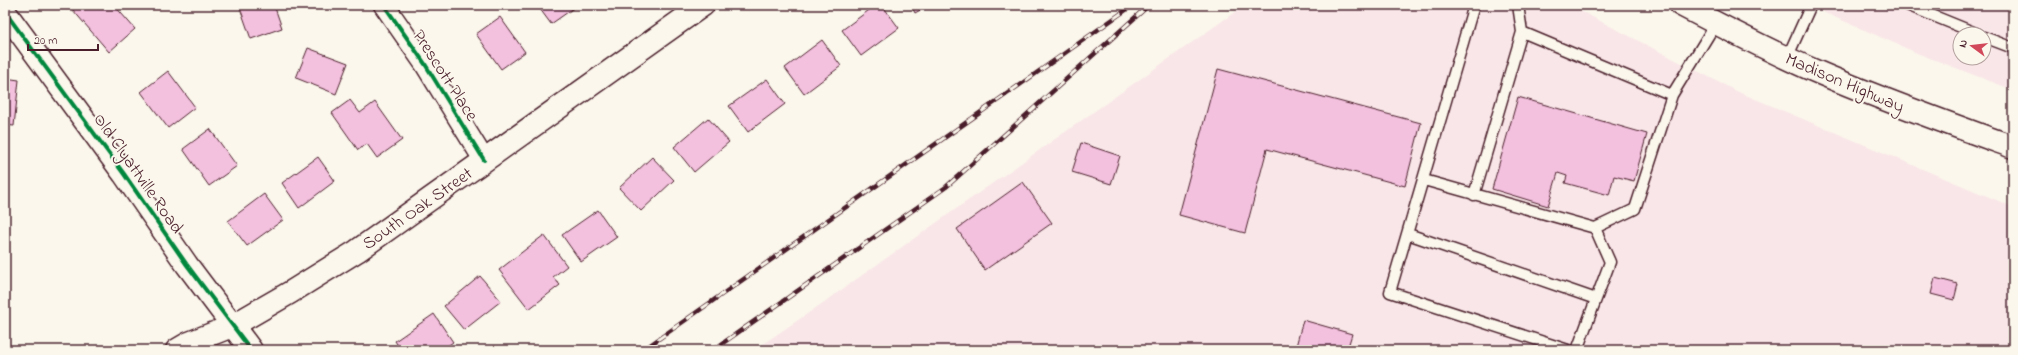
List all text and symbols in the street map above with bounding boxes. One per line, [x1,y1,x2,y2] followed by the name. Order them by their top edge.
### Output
[405,25,484,128] street label: Prescott Place
[28,26,98,52] scale bar
[1952,26,1992,66] north arrow
[34,32,57,50] text: 20 m
[1955,38,1972,49] text: N
[1780,47,1908,122] street label: Madison Highway
[86,108,189,240] street label: Old Clyattville Road
[358,162,479,257] street label: South Oak Street

